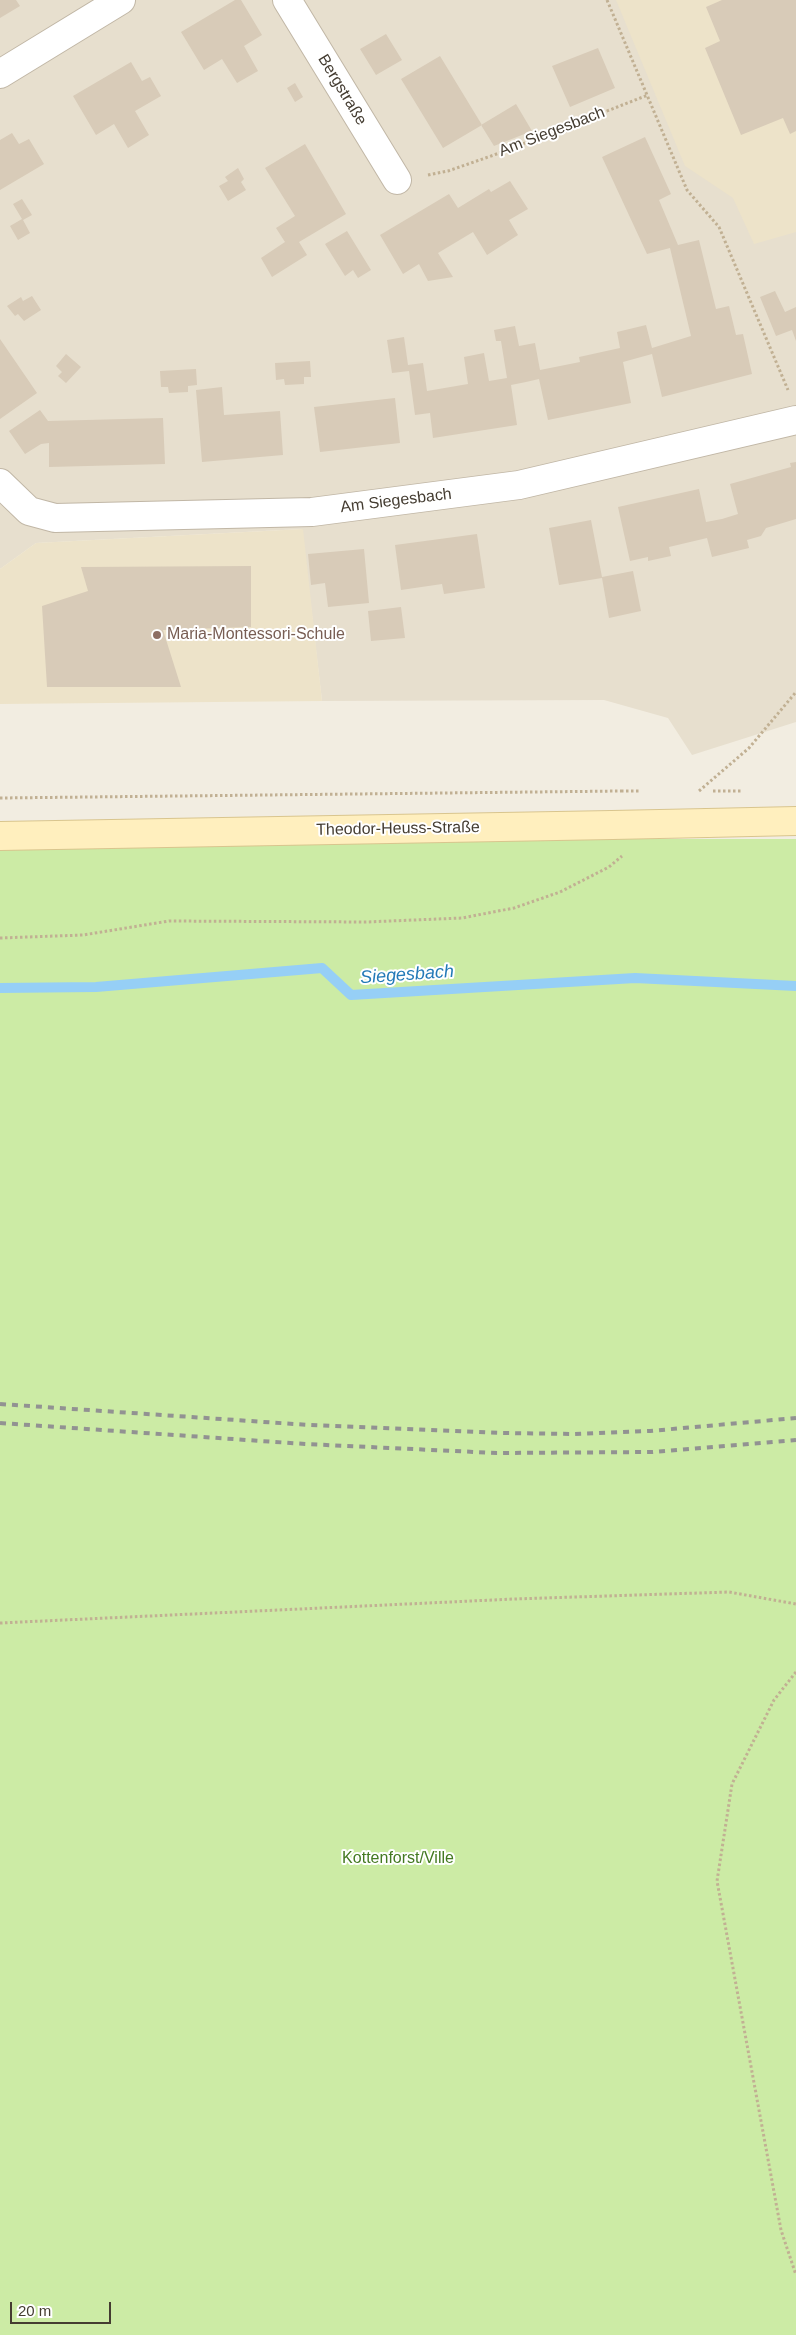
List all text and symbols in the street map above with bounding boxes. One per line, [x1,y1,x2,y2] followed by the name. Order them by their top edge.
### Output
[313,51,371,129] street label: Bergstraße
[496,103,608,161] street label: Am Siegesbach
[339,485,453,517] street label: Am Siegesbach
[167,625,345,645] place label: Maria-Montessori-Schule
[151,629,163,641] marker: Maria-Montessori-Schule
[316,818,480,840] street label: Theodor-Heuss-Straße
[359,961,455,989] water label: Siegesbach
[342,1849,454,1869] park label: Kottenforst/Ville
[12,2292,114,2324] scale bar
[18,2302,51,2319] text: 20 m

